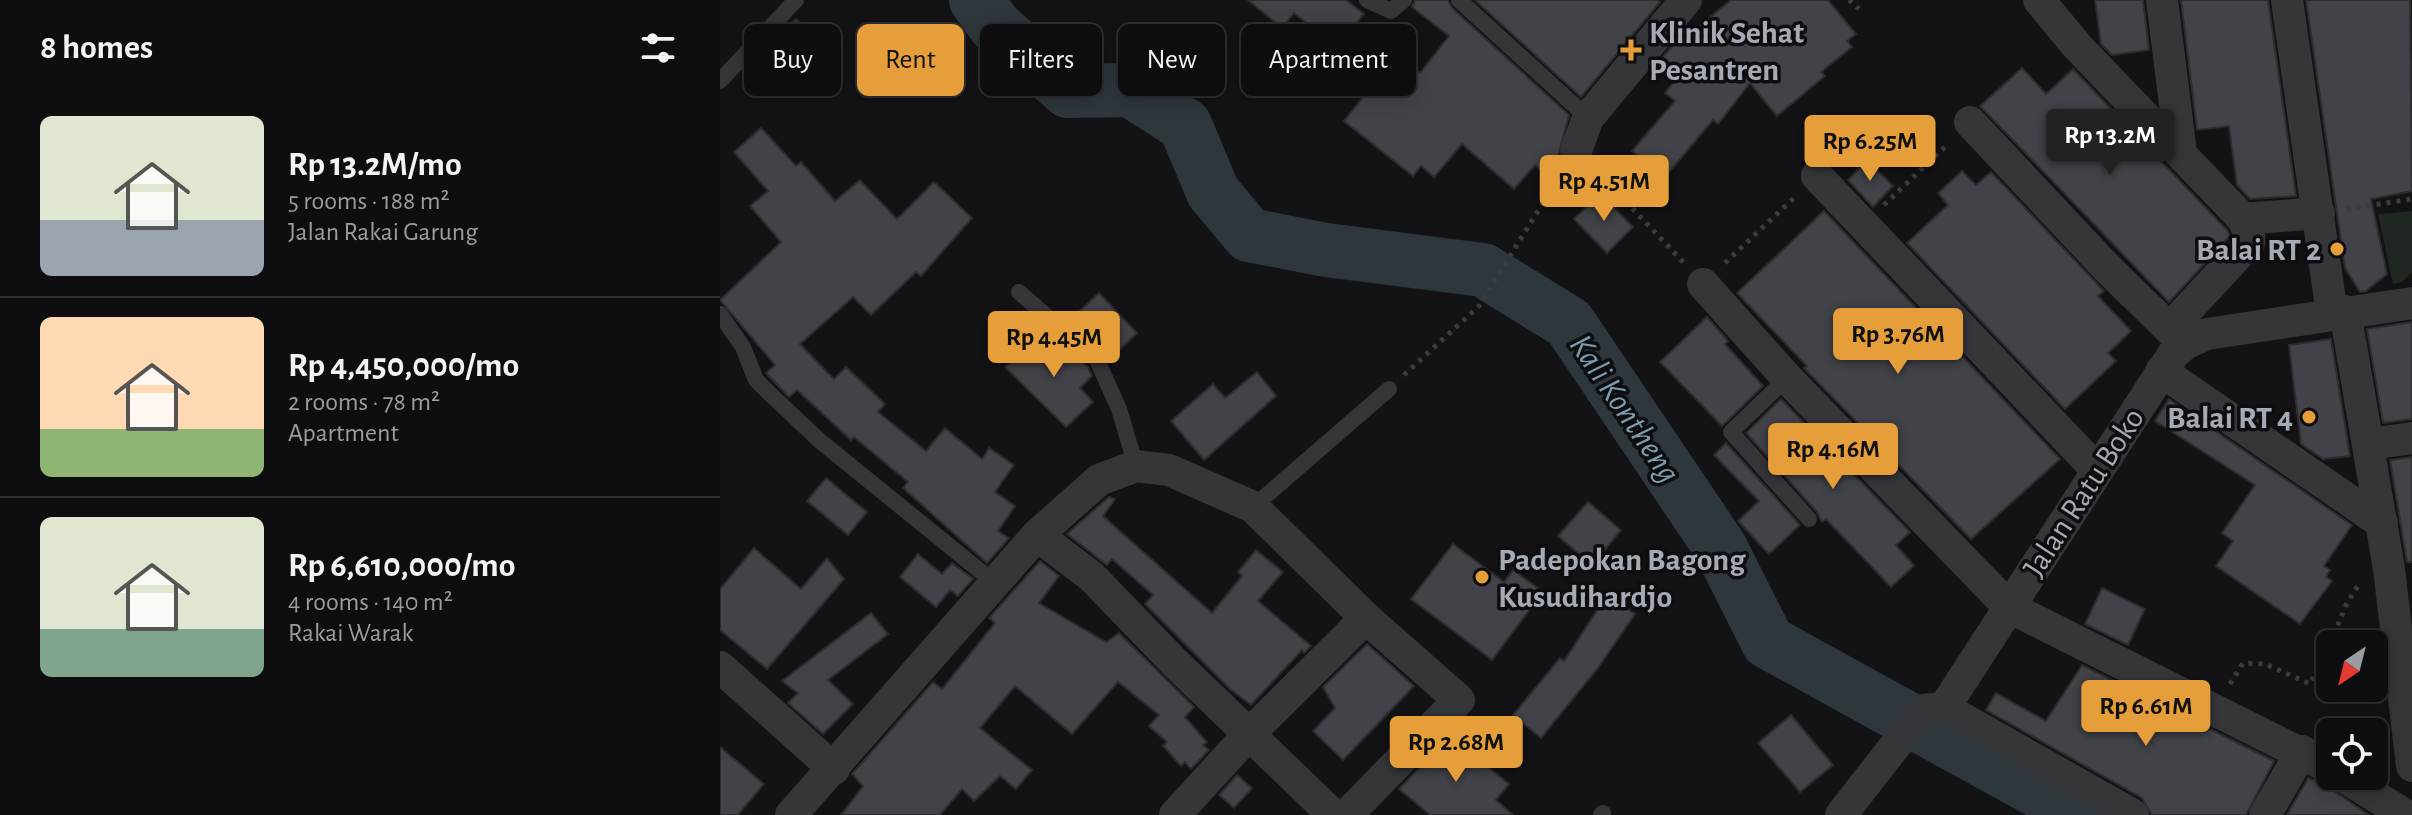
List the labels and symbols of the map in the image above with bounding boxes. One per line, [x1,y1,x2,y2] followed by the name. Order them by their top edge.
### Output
[1649,17,1804,86] place label: Klinik Sehat Pesantren
[1620,39,1642,61] marker: Klinik Sehat Pesantren
[2027,109,2193,177] pin: Rp 13.2M
[1787,115,1953,183] pin: Rp 6.25M
[1521,155,1687,223] pin: Rp 4.51M
[2196,234,2321,266] place label: Balai RT 2
[2328,240,2346,258] marker: Balai RT 2
[1815,308,1981,376] pin: Rp 3.76M
[971,311,1137,379] pin: Rp 4.45M
[1563,329,1686,489] water label: Kali Kontheng
[2018,402,2150,583] street label: Jalan Ratu Boko
[2167,402,2293,434] place label: Balai RT 4
[2300,408,2318,426] marker: Balai RT 4
[1750,423,1916,491] pin: Rp 4.16M
[1498,544,1746,613] place label: Padepokan Bagong Kusudihardjo
[1473,568,1491,586] marker: Padepokan Bagong Kusudihardjo
[2316,630,2388,702] north arrow
[2063,680,2229,748] pin: Rp 6.61M
[1373,716,1539,784] pin: Rp 2.68M

